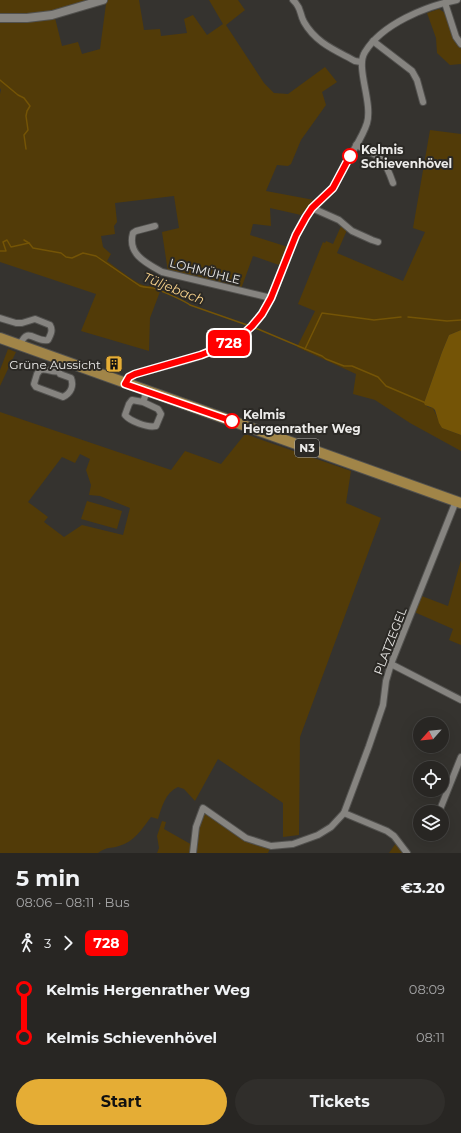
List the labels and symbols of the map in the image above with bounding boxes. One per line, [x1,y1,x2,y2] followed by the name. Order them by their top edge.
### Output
[361,142,452,171] place label: Kelmis Schievenhövel
[342,148,358,164] marker: Kelmis Schievenhövel
[168,255,242,287] street label: LOHMÜHLE
[141,268,207,308] water label: Tüljebach
[206,330,252,356] line badge: 728
[104,354,124,374] building icon: Grüne Aussicht
[9,357,101,372] place label: Grüne Aussicht
[243,407,361,436] place label: Kelmis Hergenrather Weg
[224,413,240,429] marker: Kelmis Hergenrather Weg
[295,439,319,457] road number: N3
[370,605,410,677] street label: PLATZEGEL
[413,717,449,753] north arrow

